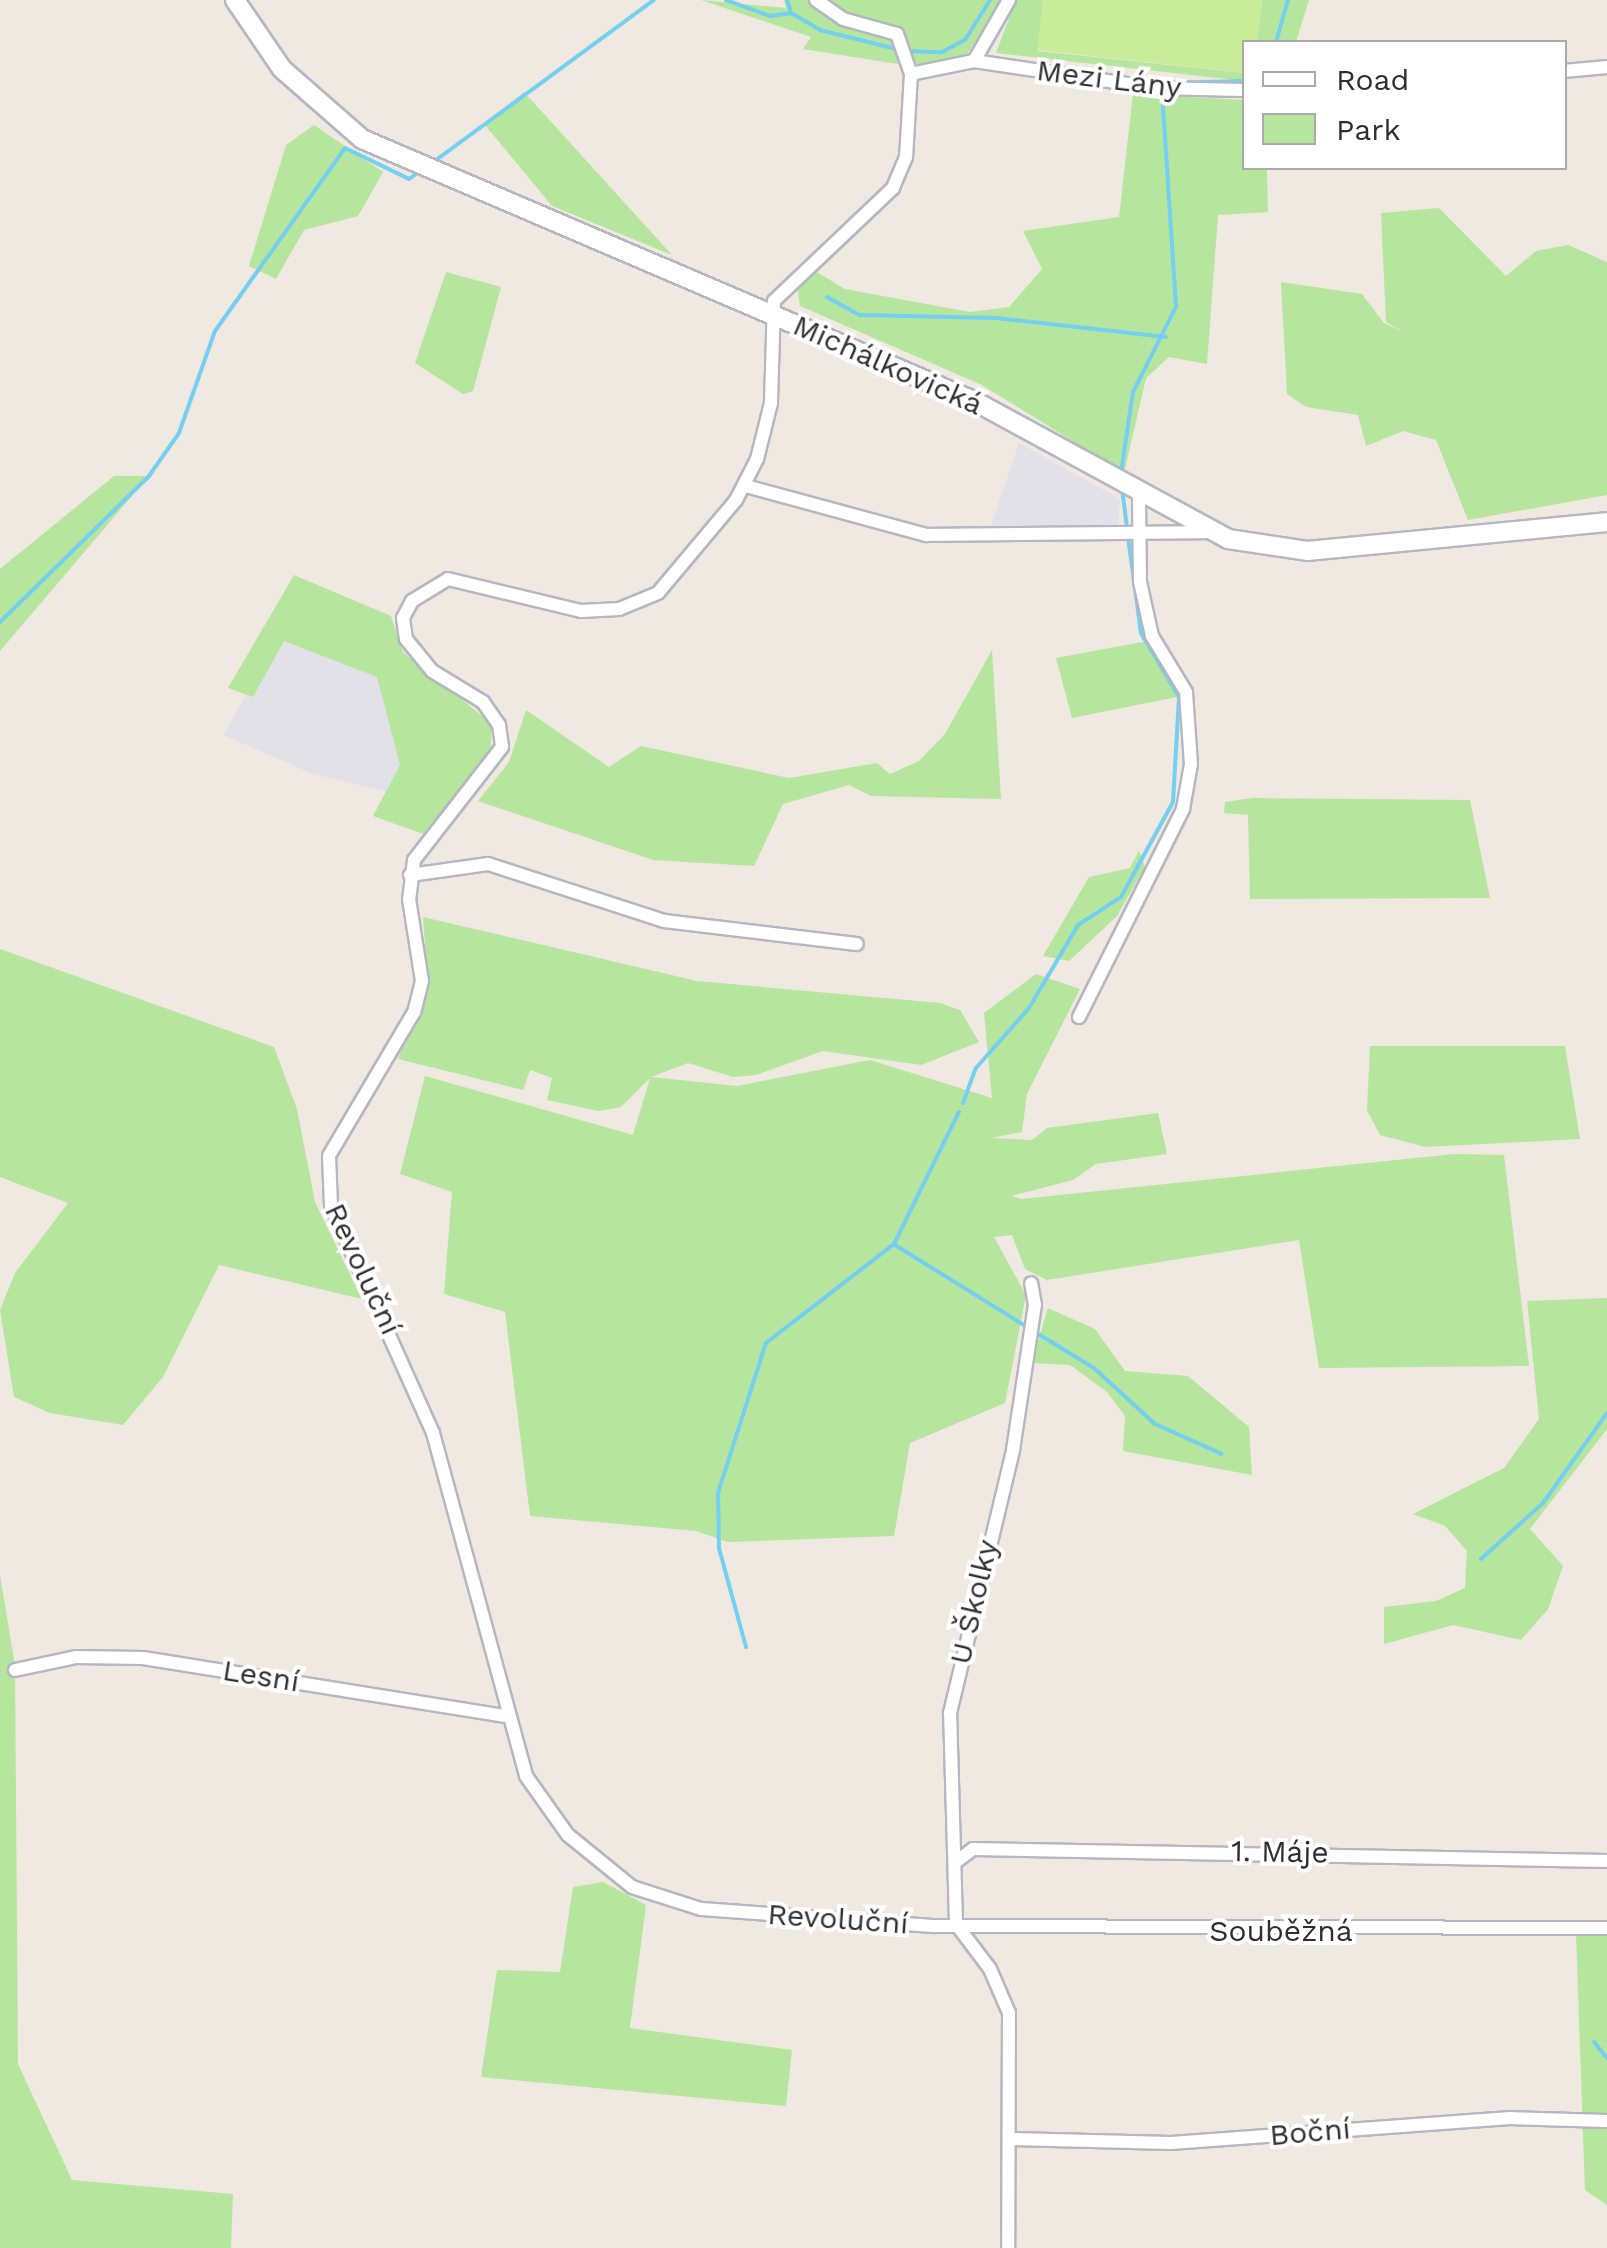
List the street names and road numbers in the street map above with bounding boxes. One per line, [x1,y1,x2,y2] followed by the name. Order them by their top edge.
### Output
[1035,52,1183,106] street label: Mezi Lány
[788,307,988,423] street label: Michálkovická
[317,1198,409,1340] street label: Revoluční
[942,1536,1006,1668] street label: U Školky
[220,1652,302,1700] street label: Lesní
[1231,1833,1329,1871] street label: 1. Máje
[766,1896,910,1942] street label: Revoluční
[1209,1913,1353,1949] street label: Souběžná
[1268,2111,1352,2153] street label: Boční

